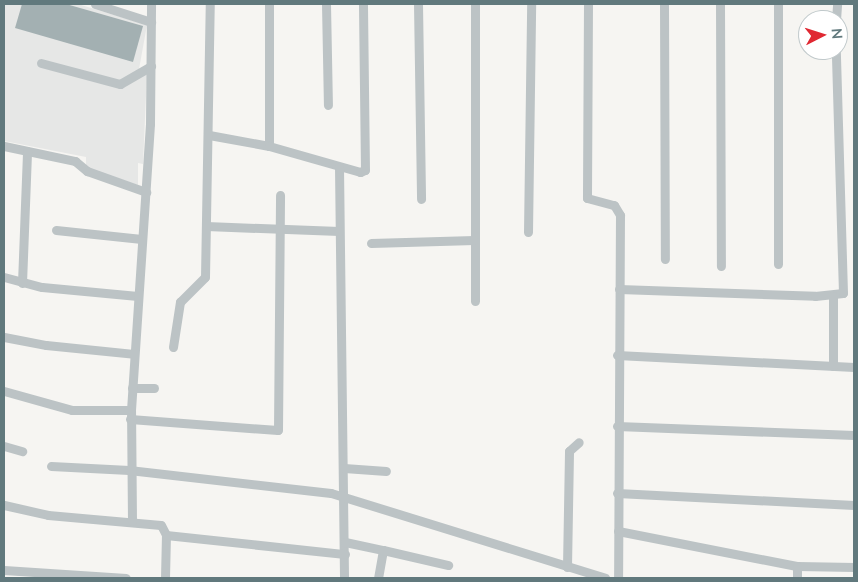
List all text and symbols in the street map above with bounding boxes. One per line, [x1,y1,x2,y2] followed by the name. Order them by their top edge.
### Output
[798,10,848,60] north arrow
[829,28,846,40] text: N

